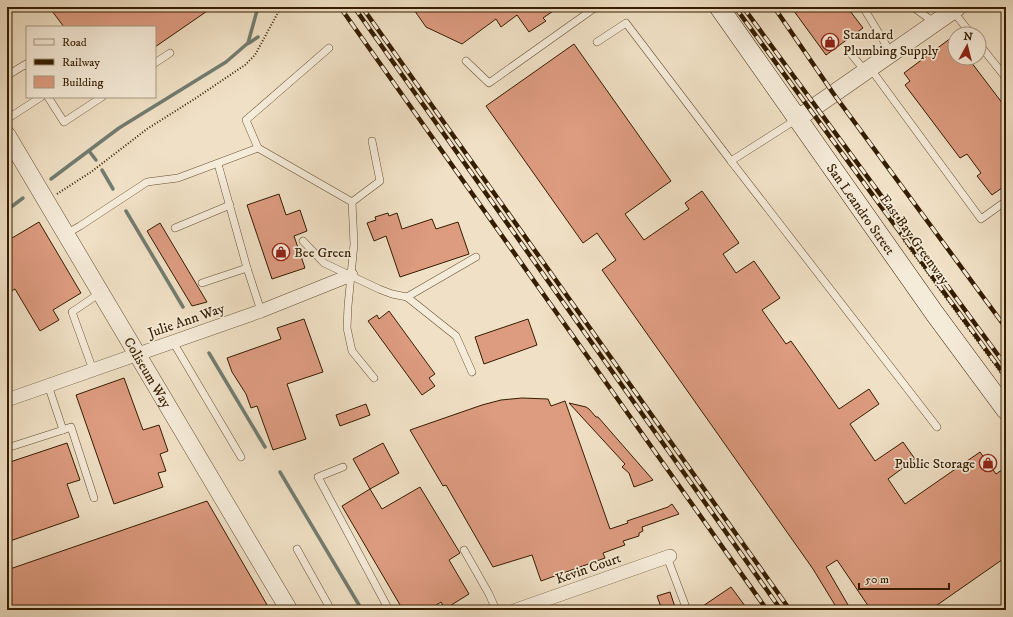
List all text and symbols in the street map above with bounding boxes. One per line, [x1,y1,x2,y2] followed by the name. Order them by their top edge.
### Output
[26,26,156,98] legend
[843,26,939,60] place label: Standard Plumbing Supply
[947,26,987,66] north arrow
[963,30,973,45] text: N
[820,32,840,52] shop icon: Standard Plumbing Supply
[62,35,87,50] text: Road
[62,55,100,70] text: Railway
[62,75,103,90] text: Building
[822,160,899,259] street label: San Leandro Street
[875,191,953,289] street label: East Bay Greenway
[271,242,291,262] shop icon: Bee Green
[294,244,352,262] place label: Bee Green
[144,299,227,343] street label: Julie Ann Way
[119,334,175,412] street label: Coliseum Way
[978,453,998,473] shop icon: Public Storage
[894,455,975,473] place label: Public Storage
[553,549,624,589] street label: Kevin Court
[859,565,949,591] scale bar
[865,572,889,587] text: 50 m

